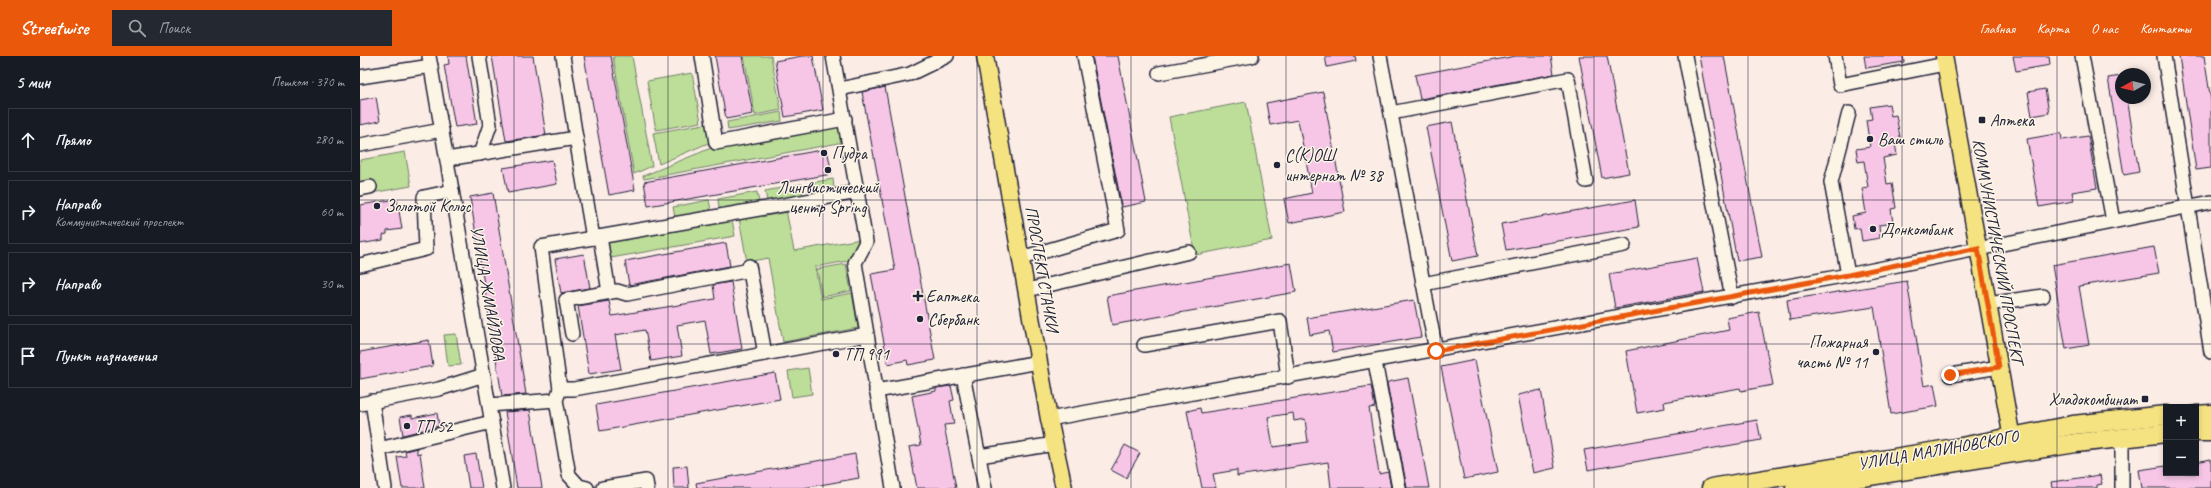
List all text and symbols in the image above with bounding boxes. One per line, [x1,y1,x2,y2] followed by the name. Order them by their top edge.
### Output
[112,10,392,46] search box
[20,16,88,40] text: Streetwise
[126,17,148,39] icon: search
[158,19,190,38] text: Поиск
[1980,20,2015,37] text: Главная
[2037,20,2069,37] text: Карта
[2091,20,2118,37] text: О нас
[2140,20,2191,37] text: Контакты
[2115,68,2151,104] north arrow
[16,72,50,93] text: 5 мин
[271,74,344,90] text: Пешком · 370 m
[1990,110,2035,131] place label: Аптека
[1977,115,1987,125] marker: Аптека
[17,129,39,151] icon: ahead
[1878,129,1944,150] place label: Ваш стиль
[55,131,91,150] text: Прямо
[315,132,343,148] text: 280 m
[1865,134,1875,144] marker: Ваш стиль
[1968,137,2029,369] street label: КОММУНИСТИЧЕСКИЙ ПРОСПЕКТ
[832,143,868,164] place label: Пудра
[1285,145,1385,186] place label: С(К)ОШ интернат № 38
[819,148,829,158] marker: Пудра
[1272,160,1282,170] marker: С(К)ОШ интернат № 38
[823,165,833,175] marker: Лингвистический центр Spring
[777,177,880,218] place label: Лингвистический центр Spring
[55,195,101,214] text: Направо
[385,196,472,217] place label: Золотой Колос
[17,201,39,223] icon: right
[372,201,382,211] marker: Золотой Колос
[321,204,343,220] text: 60 m
[1021,204,1064,337] street label: ПРОСПЕКТ СТАЧКИ
[55,214,183,230] text: Коммунистический проспект
[1881,219,1954,240] place label: Донкомбанк
[466,224,510,362] street label: УЛИЦА ЖМАЙЛОВА
[1868,224,1878,234] marker: Донкомбанк
[17,273,39,295] icon: right
[55,275,101,294] text: Направо
[321,276,343,292] text: 30 m
[926,286,981,307] place label: Еаптека
[913,291,923,301] marker: Еаптека
[928,309,980,330] place label: Сбербанк
[915,314,925,324] marker: Сбербанк
[1796,332,1869,373] place label: Пожарная часть № 11
[1427,342,1445,360] route start
[844,344,890,365] place label: ТП 991
[17,345,39,367] icon: arrive
[55,347,157,366] text: Пункт назначения
[1871,347,1881,357] marker: Пожарная часть № 11
[831,349,841,359] marker: ТП 991
[1941,366,1959,384] route end
[2049,389,2138,410] place label: Хладокомбинат
[2140,394,2150,404] marker: Хладокомбинат
[2163,404,2199,476] map controls
[2163,404,2199,440] button: +
[415,416,454,437] place label: ТП 52
[402,421,412,431] marker: ТП 52
[1856,425,2021,474] street label: УЛИЦА МАЛИНОВСКОГО
[2163,440,2199,476] button: −

